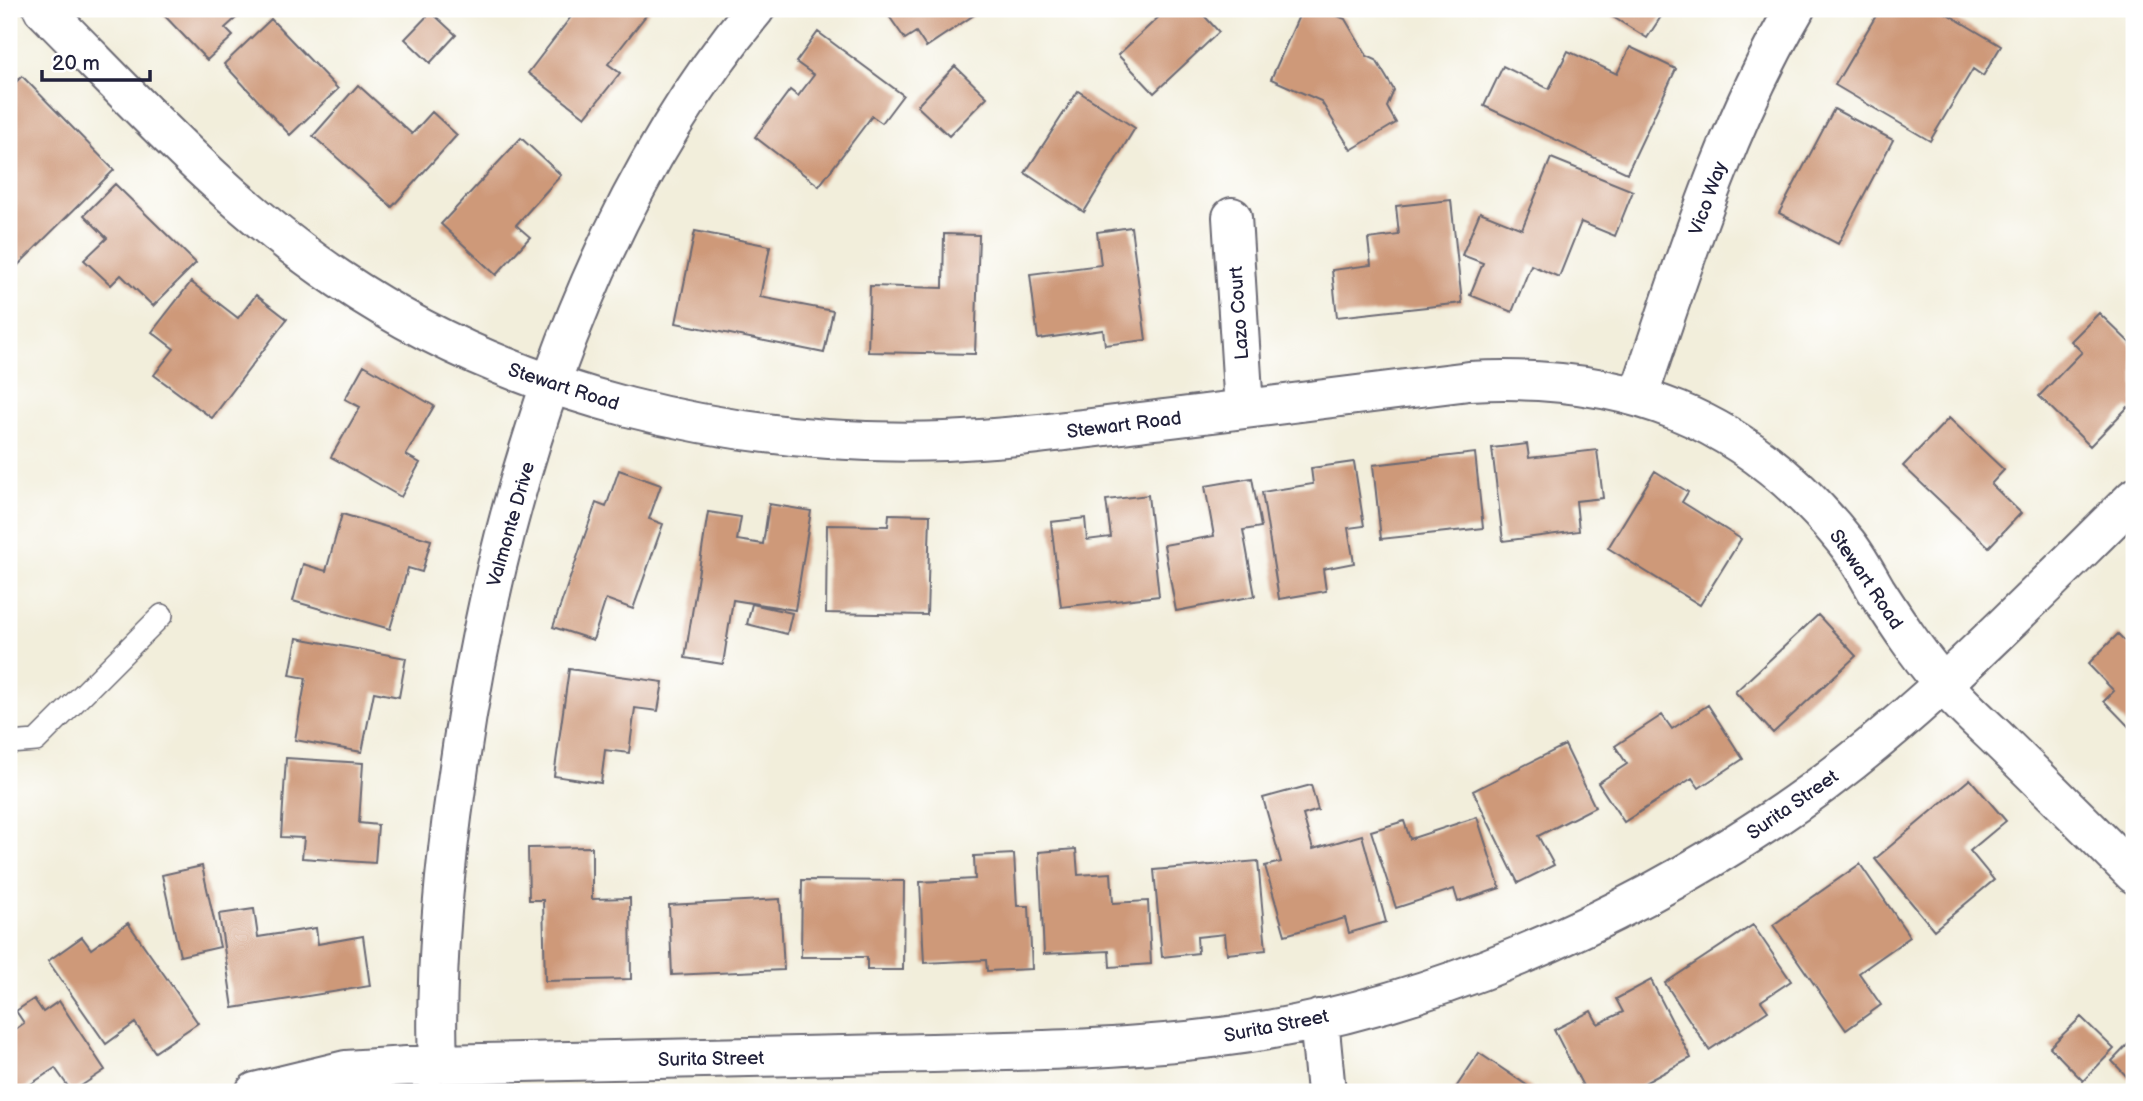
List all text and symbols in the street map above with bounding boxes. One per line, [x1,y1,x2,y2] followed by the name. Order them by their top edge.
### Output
[42,38,150,82] scale bar
[52,51,100,76] text: 20 m
[1684,158,1733,239] street label: Vico Way
[1225,265,1254,360] street label: Lazo Court
[505,359,622,416] street label: Stewart Road
[1066,407,1183,444] street label: Stewart Road
[483,459,540,589] street label: Valmonte Drive
[1824,526,1908,634] street label: Stewart Road
[1743,765,1843,845] street label: Surita Street
[1222,1005,1331,1048] street label: Surita Street
[658,1047,765,1072] street label: Surita Street

